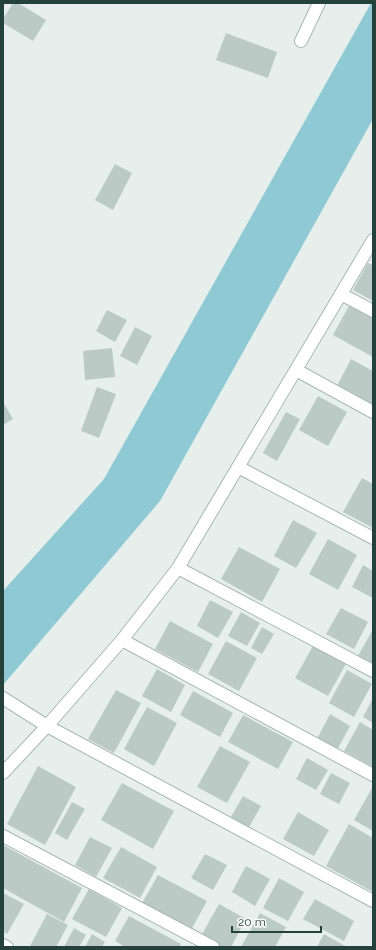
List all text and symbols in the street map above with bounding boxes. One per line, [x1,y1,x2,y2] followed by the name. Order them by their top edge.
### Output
[232,908,321,934] scale bar
[238,915,266,929] text: 20 m

